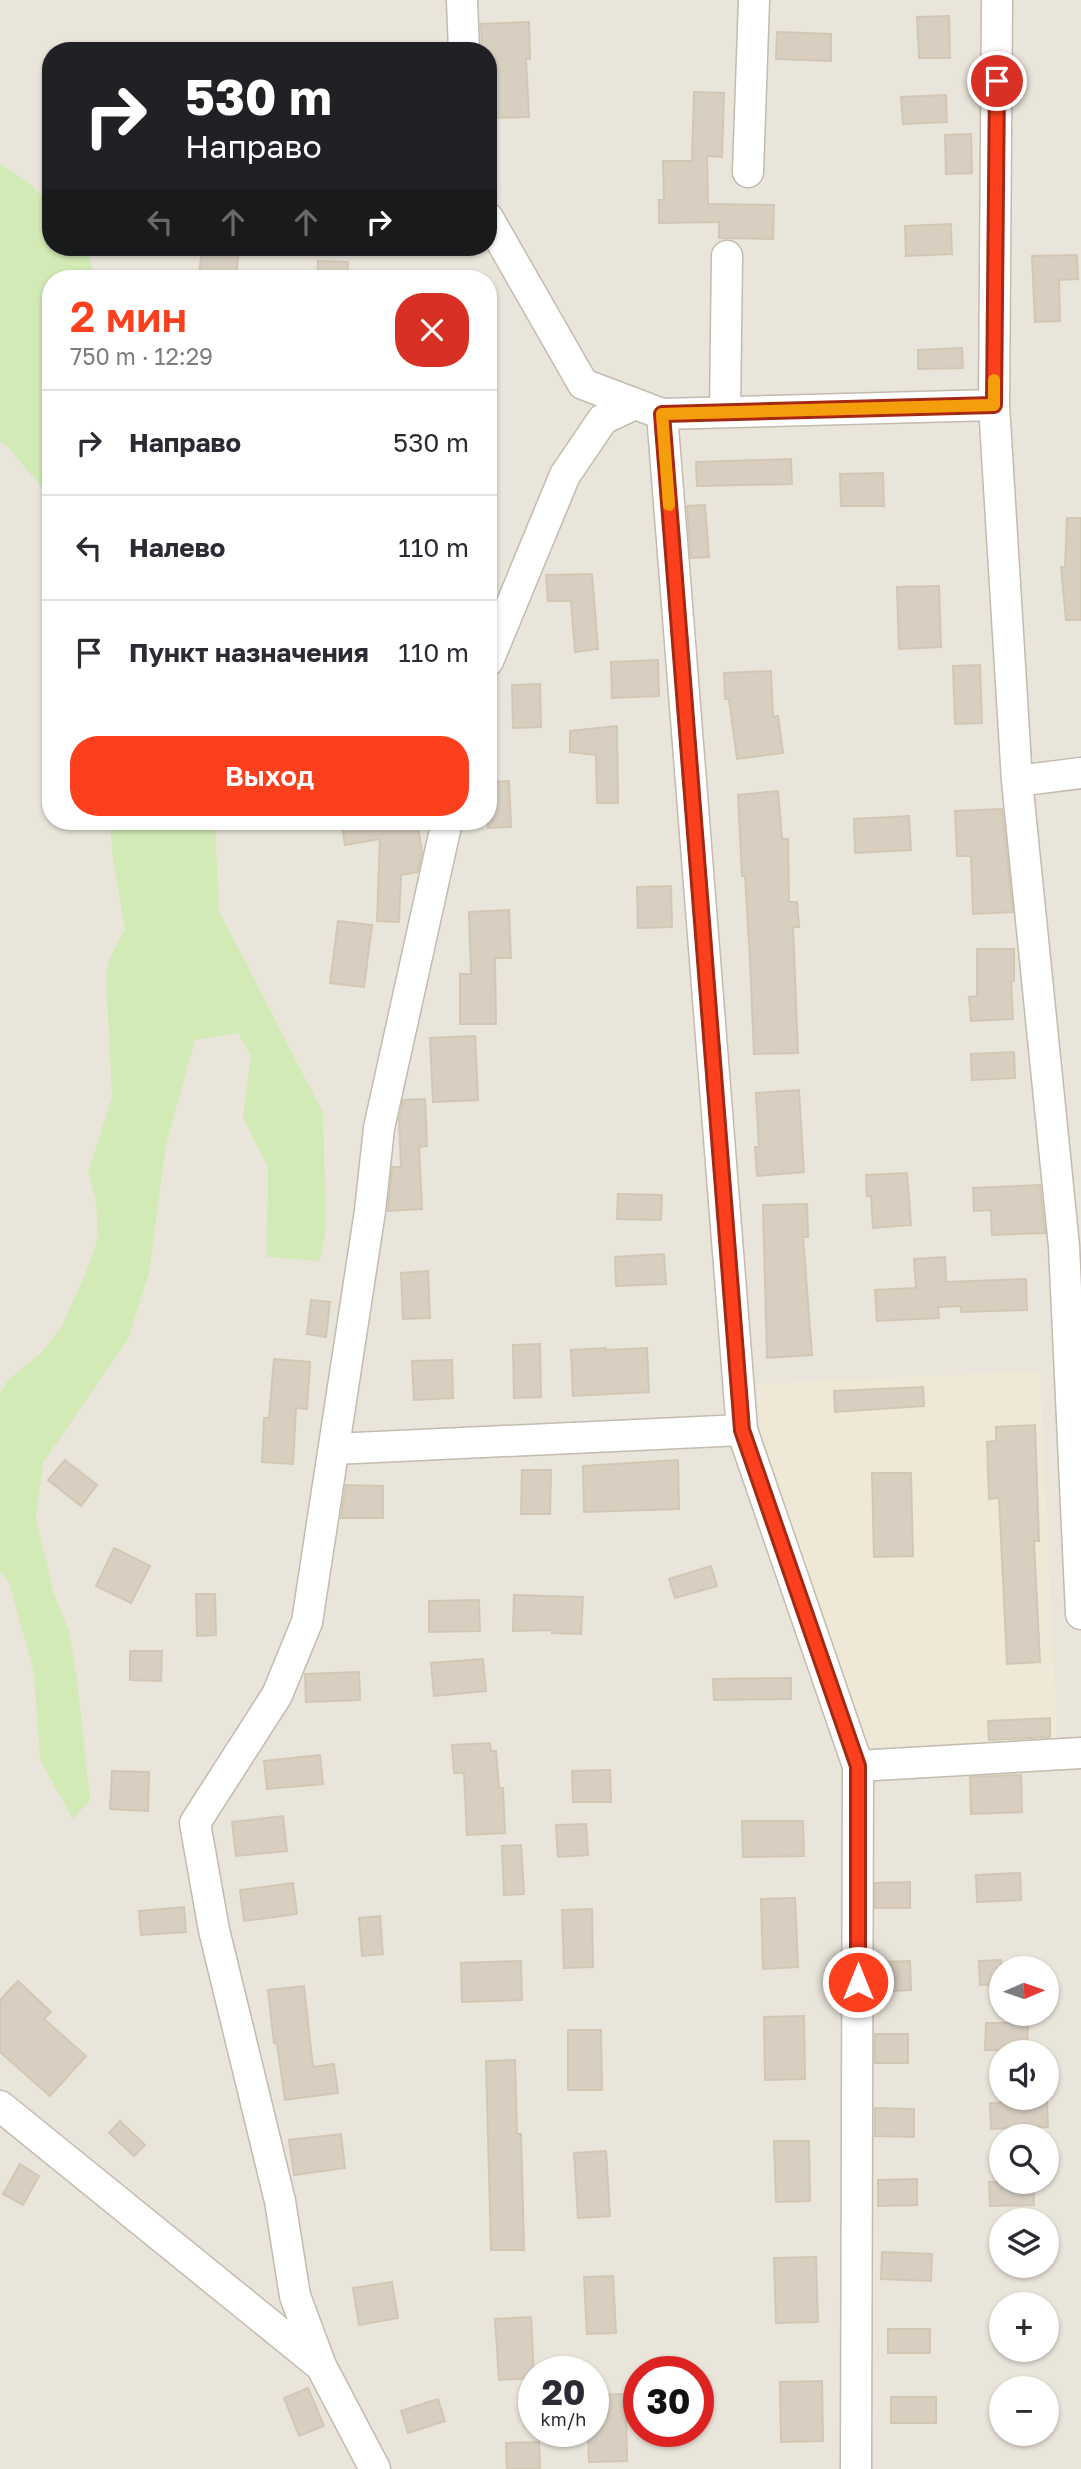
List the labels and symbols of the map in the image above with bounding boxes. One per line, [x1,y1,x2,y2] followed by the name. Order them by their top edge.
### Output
[967,51,1027,111] pin
[821,1945,895,2019] position arrow
[989,1956,1059,2026] north arrow
[623,2356,714,2447] speed limit sign: 30

